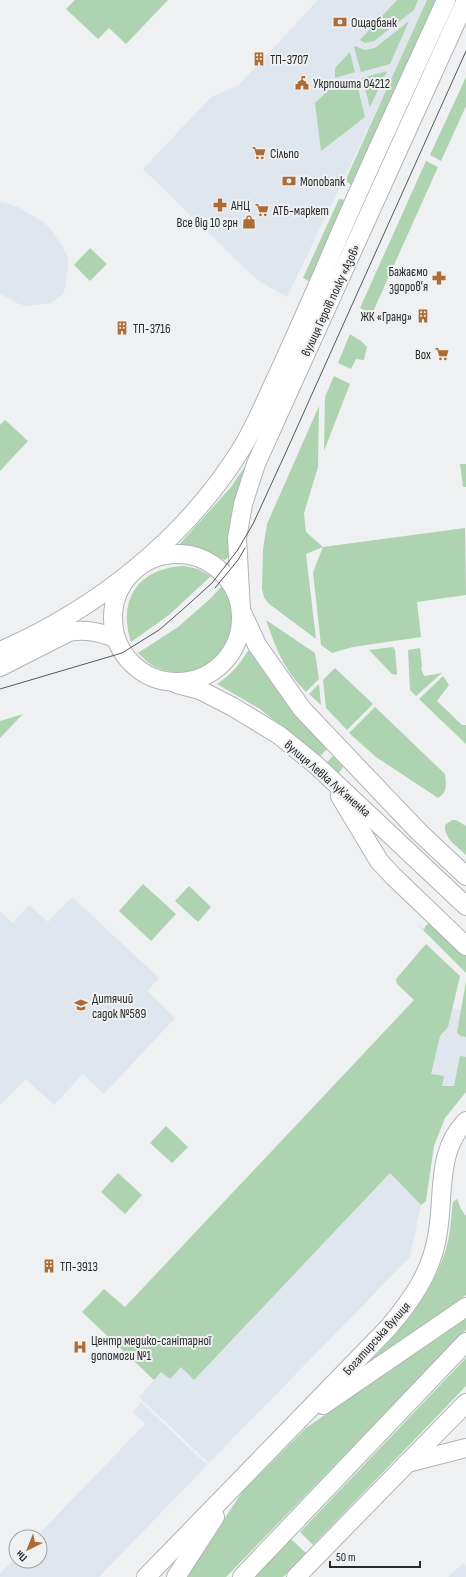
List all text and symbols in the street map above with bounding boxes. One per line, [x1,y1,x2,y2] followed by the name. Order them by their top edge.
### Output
[332,14,348,30] bank icon: Ощадбанк
[351,15,397,31] place label: Ощадбанк
[251,51,267,67] building icon: ТП-3707
[270,52,309,68] place label: ТП-3707
[294,75,310,91] public building icon: Укрпошта 04212
[313,76,390,92] place label: Укрпошта 04212
[251,145,267,161] supermarket icon: Сільпо
[270,146,299,162] place label: Сільпо
[281,173,297,189] bank icon: Monobank
[300,174,345,190] place label: Monobank
[212,197,228,213] pharmacy icon: АНЦ
[230,198,250,214] place label: АНЦ
[254,202,270,218] supermarket icon: АТБ-маркет
[272,203,329,219] place label: АТБ-маркет
[241,214,257,230] shop icon: Все від 10 грн
[176,215,238,231] place label: Все від 10 грн
[298,242,364,359] street label: вулиця Героїв полку «Азов»
[388,264,428,295] place label: Бажаємо здоров'я
[431,270,447,286] pharmacy icon: Бажаємо здоров'я
[415,308,431,324] building icon: ЖК «Гранд»
[360,309,412,325] place label: ЖК «Гранд»
[114,320,130,336] building icon: ТП-3716
[133,321,171,337] place label: ТП-3716
[434,346,450,362] supermarket icon: Box
[415,347,431,363] place label: Box
[281,737,374,821] street label: вулиця Левка Лукʼяненка
[92,991,146,1022] place label: Дитячий садок №589
[73,997,89,1013] school or university icon: Дитячий садок №589
[41,1258,57,1274] building icon: ТП-3913
[60,1259,98,1275] place label: ТП-3913
[340,1299,414,1379] street label: Богатирська вулиця
[91,1333,212,1364] place label: Центр медико-санітарної допомоги №1
[72,1339,88,1355] hospital icon: Центр медико-санітарної допомоги №1
[8,1529,48,1569] north arrow
[330,1543,420,1569] scale bar
[13,1547,30,1564] text: Пн
[336,1550,356,1565] text: 50 m

